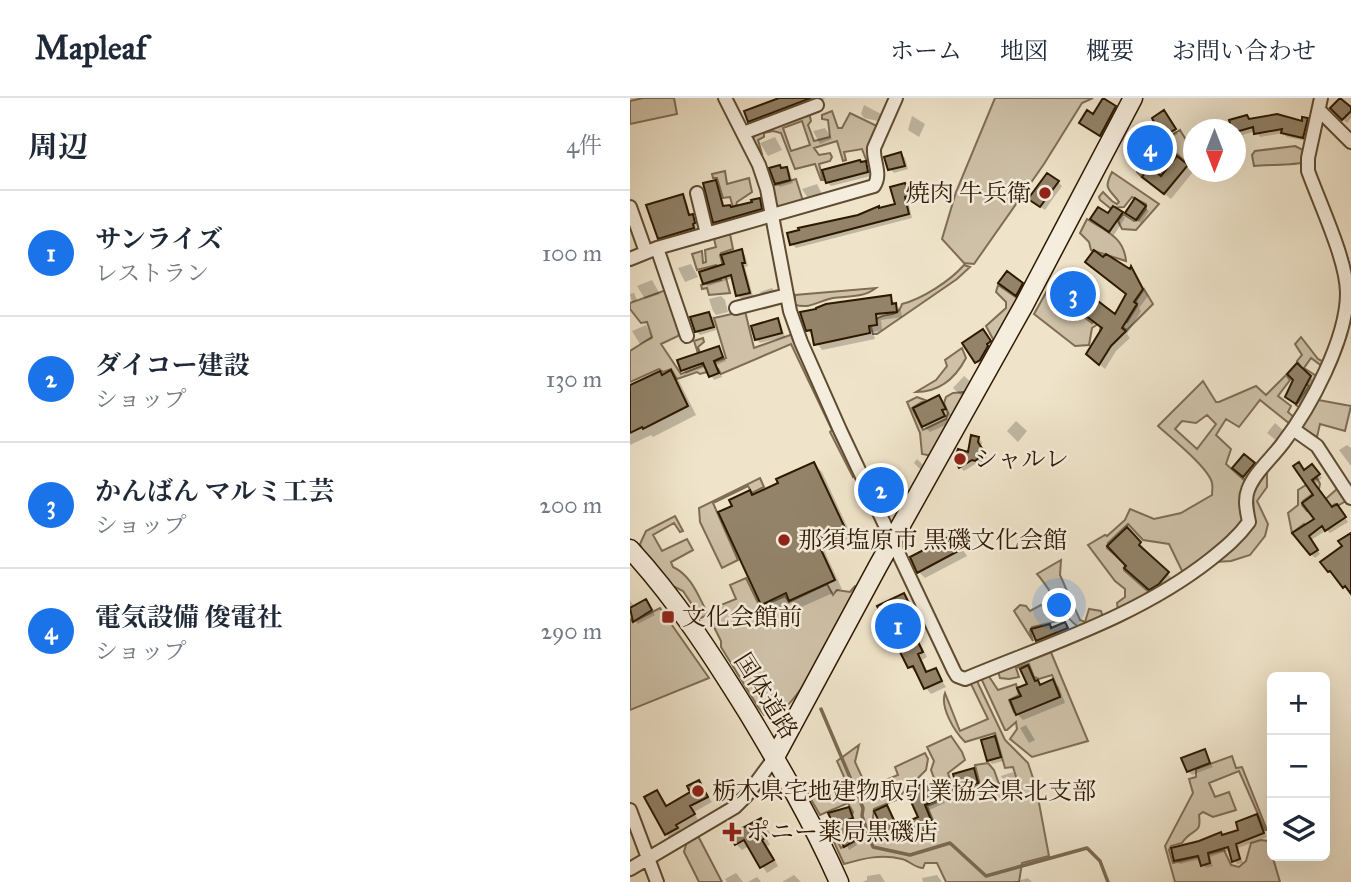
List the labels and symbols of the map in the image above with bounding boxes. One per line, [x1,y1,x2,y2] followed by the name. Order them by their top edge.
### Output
[1183,119,1246,182] north arrow
[1127,122,1173,174] pin: 4
[906,178,1031,208] place label: 焼肉 牛兵衛
[1037,185,1053,201] marker: 焼肉 牛兵衛
[1050,268,1096,320] pin: 3
[974,444,1069,474] place label: シャルレ
[952,451,968,467] marker: シャルレ
[858,464,904,516] pin: 2
[798,525,1067,555] place label: 那須塩原市 黒磯文化会館
[776,532,792,548] marker: 那須塩原市 黒磯文化会館
[1042,588,1076,622] your location
[875,600,921,652] pin: 1
[682,602,802,632] place label: 文化会館前
[660,609,676,625] marker: 文化会館前
[728,647,804,745] street label: 国体道路
[712,776,1096,806] place label: 栃木県宅地建物取引業協会県北支部
[690,783,706,799] marker: 栃木県宅地建物取引業協会県北支部
[746,817,938,847] place label: ポニー薬局黒磯店
[724,824,740,840] marker: ポニー薬局黒磯店

